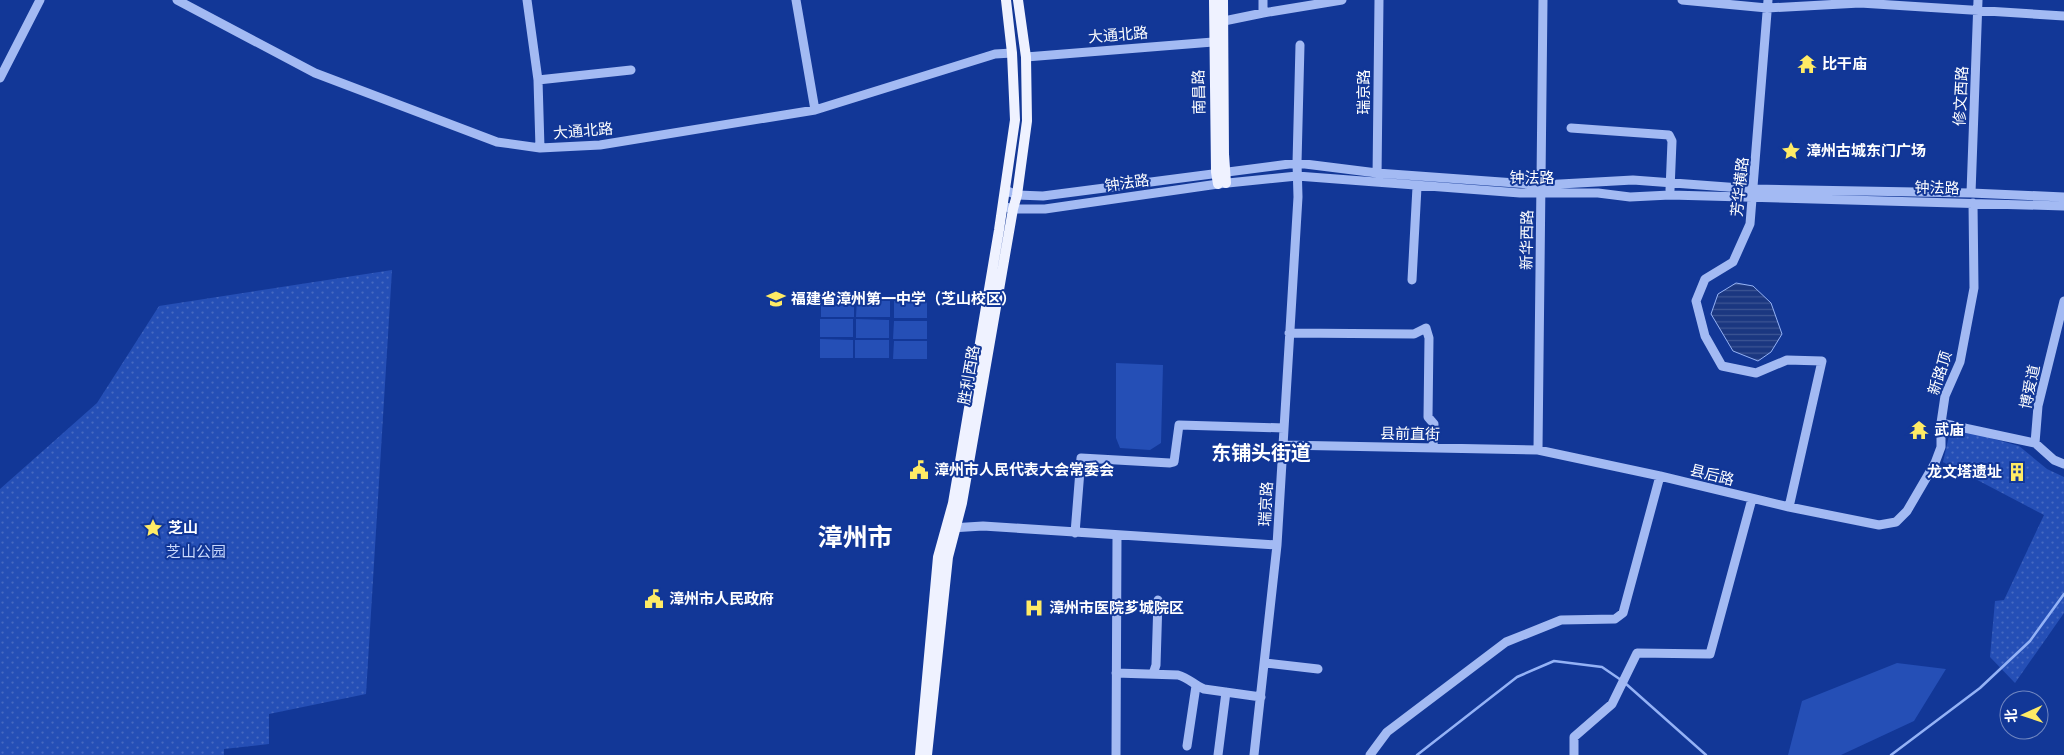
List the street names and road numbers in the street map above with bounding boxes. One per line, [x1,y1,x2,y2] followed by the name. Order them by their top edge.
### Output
[1087,23,1149,47] street label: 大通北路
[1950,66,1972,126] street label: 修文西路
[1190,69,1208,115] street label: 南昌路
[1355,69,1373,115] street label: 瑞京路
[552,119,614,143] street label: 大通北路
[1728,156,1752,218] street label: 芳华横路
[1509,169,1555,187] street label: 钟法路
[1103,171,1151,195] street label: 钟法路
[1914,179,1960,197] street label: 钟法路
[1517,210,1537,270] street label: 新华西路
[955,344,983,406] street label: 胜利西路
[1924,349,1956,397] street label: 新路顶
[2017,363,2043,411] street label: 博爱道
[1380,424,1440,444] street label: 县前直街
[1688,461,1736,489] street label: 县后路
[1256,481,1276,527] street label: 瑞京路

